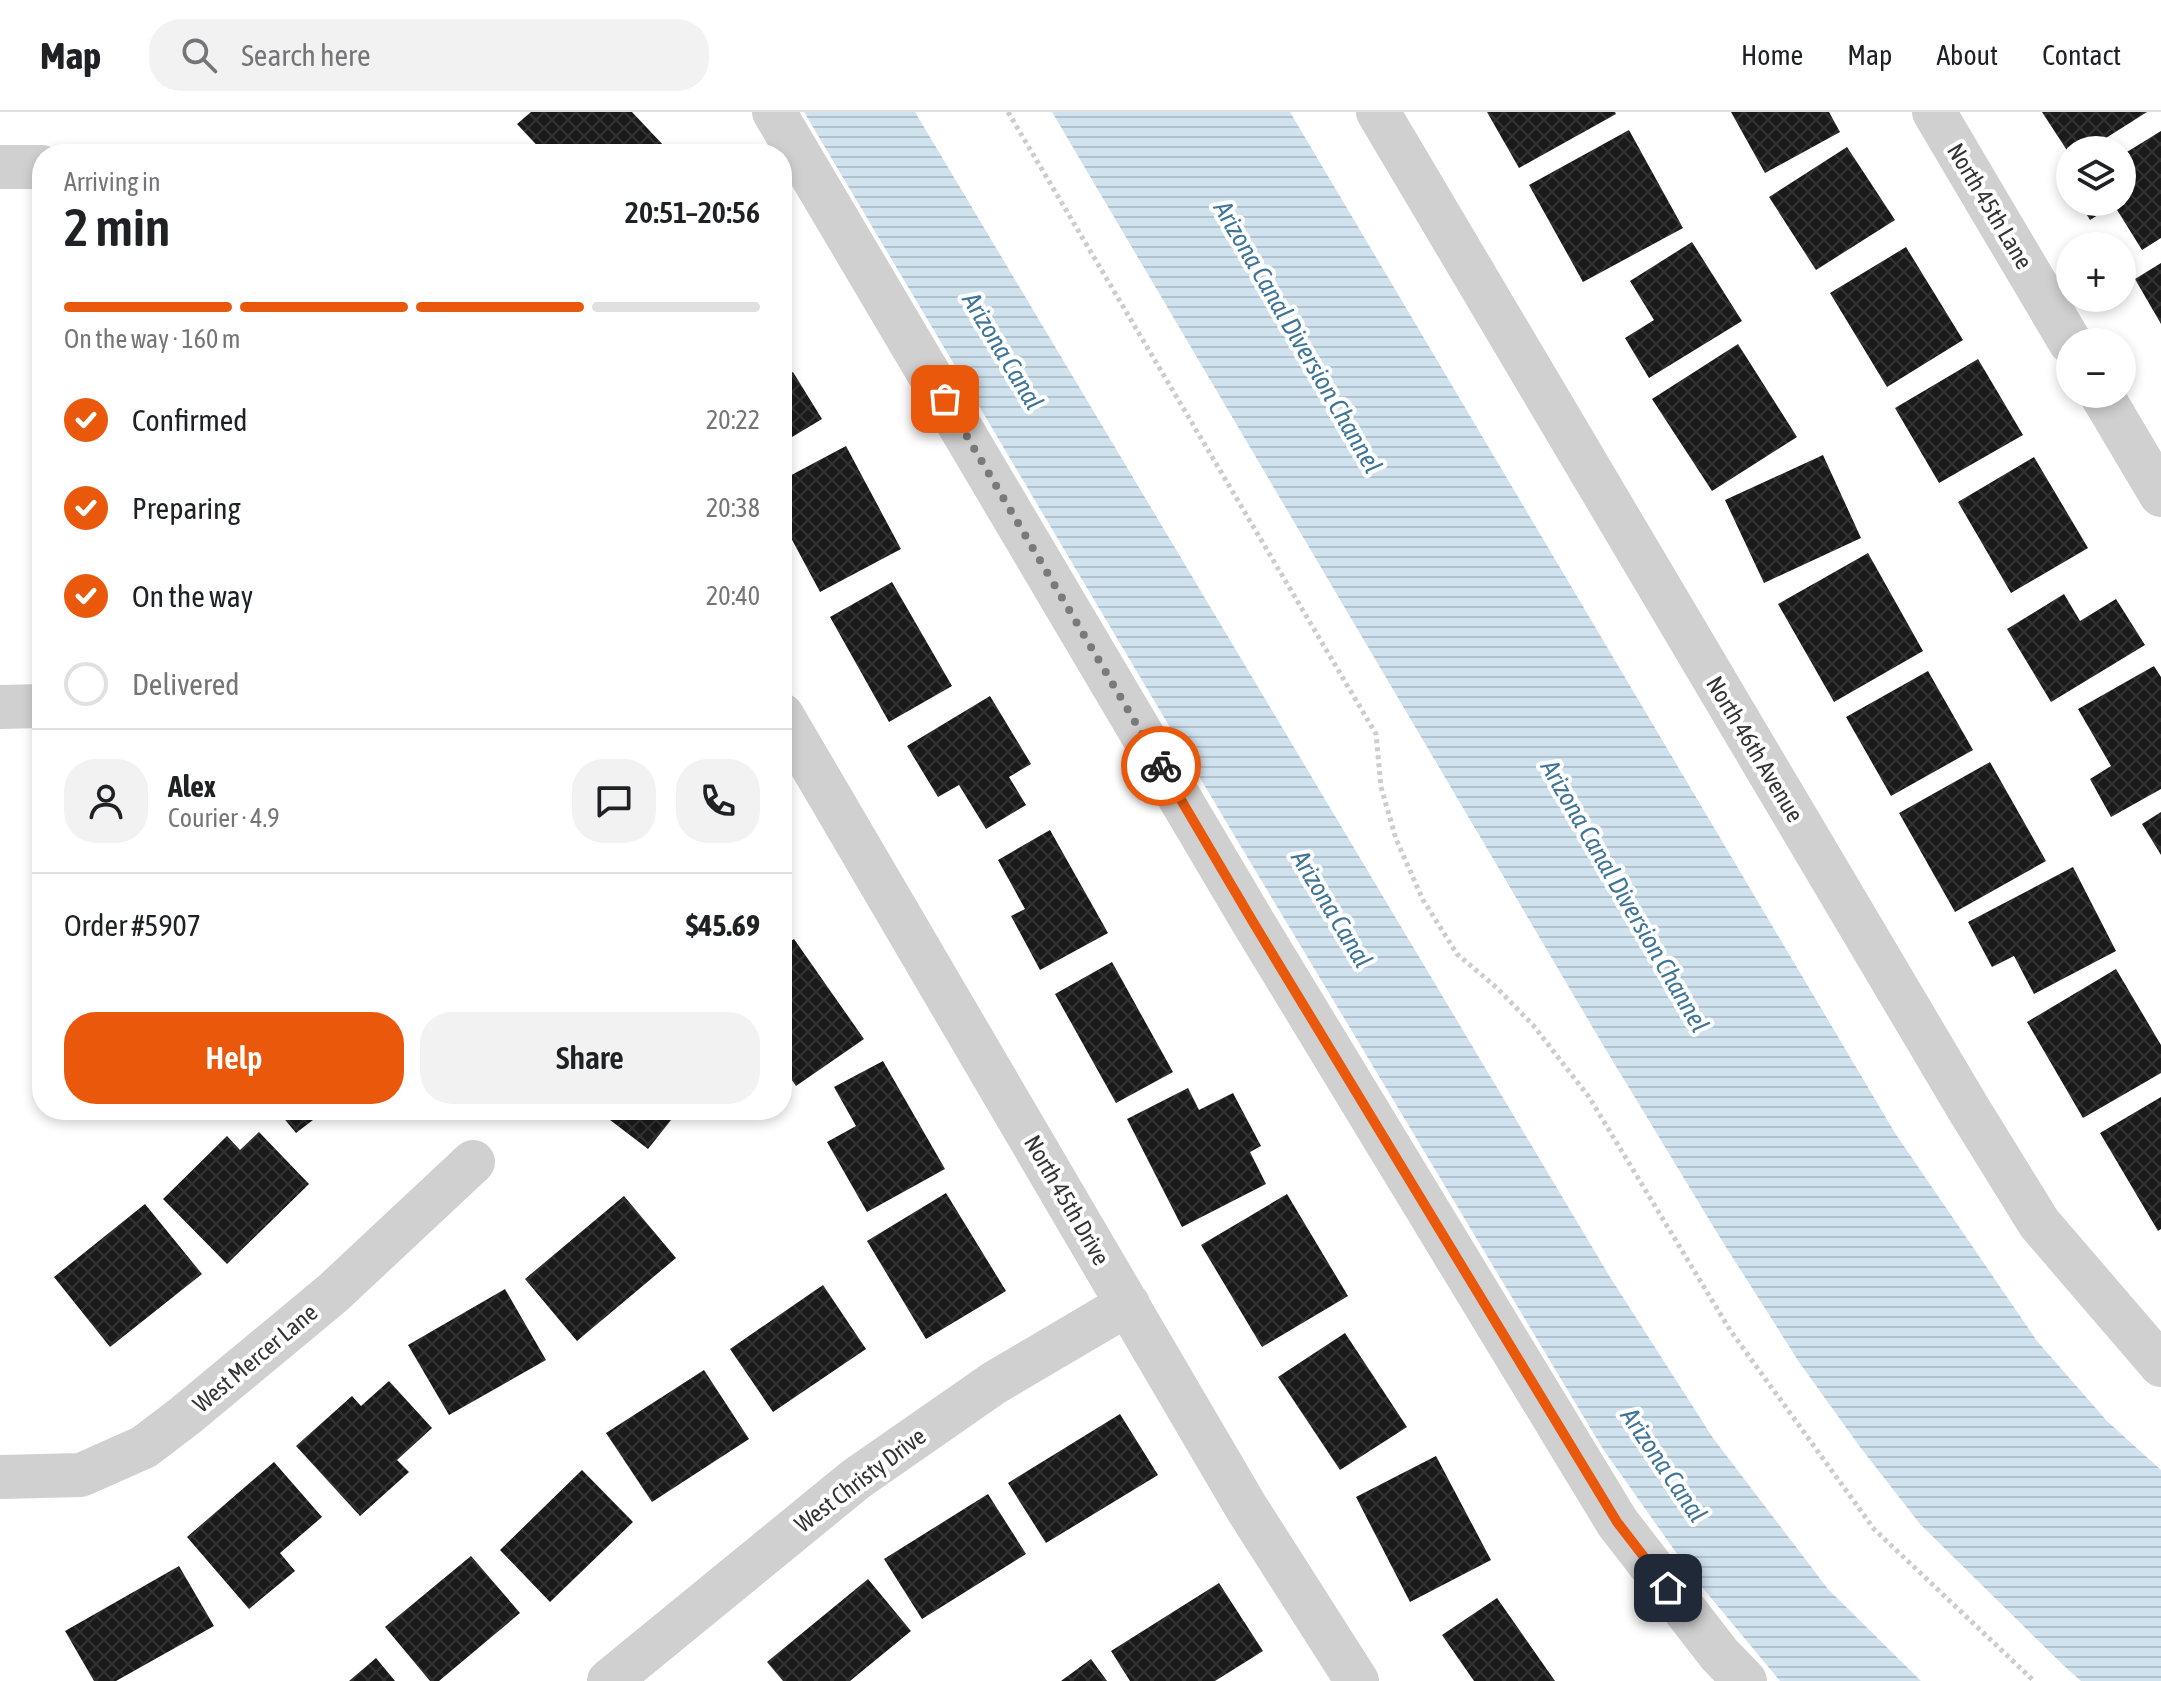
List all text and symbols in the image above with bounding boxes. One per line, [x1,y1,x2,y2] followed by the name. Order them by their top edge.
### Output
[149,19,709,91] search box
[177,33,221,77] icon: search
[40,34,101,77] text: Map
[241,38,371,72] text: Search here
[1741,39,1803,71] text: Home
[1847,39,1892,71] text: Map
[1936,39,1998,71] text: About
[2042,39,2121,71] text: Contact
[2056,136,2136,408] map controls
[2056,136,2136,216] button: layers
[1942,138,2038,274] street label: North 45th Lane
[64,167,161,197] text: Arriving in
[625,195,760,229] text: 20:51–20:56
[1207,195,1388,478] water label: Arizona Canal Diversion Channel
[64,197,170,257] text: 2 min
[2056,232,2136,312] button: +
[956,286,1050,415] water label: Arizona Canal
[64,324,241,354] text: On the way · 160 m
[2056,328,2136,408] button: −
[911,365,979,433] pin
[923,377,967,421] icon: bag
[64,398,108,442] icon: check
[132,403,247,437] text: Confirmed
[706,405,760,435] text: 20:22
[64,486,108,530] icon: check
[132,491,241,525] text: Preparing
[706,493,760,523] text: 20:38
[64,574,108,618] icon: check
[132,579,253,613] text: On the way
[706,581,760,611] text: 20:40
[132,667,240,701] text: Delivered
[1701,671,1809,827] street label: North 46th Avenue
[1121,726,1201,806] courier
[1139,744,1183,788] icon: bike
[1534,754,1715,1037] water label: Arizona Canal Diversion Channel
[64,759,148,843] button: person
[572,759,656,843] button: chat
[676,759,760,843] button: phone
[168,769,216,803] text: Alex
[168,803,279,833] text: Courier · 4.9
[1285,844,1379,973] water label: Arizona Canal
[64,908,201,942] text: Order #5907
[686,908,760,942] text: $45.69
[64,1012,404,1104] button: Help
[420,1012,760,1104] button: Share
[1019,1130,1115,1270] street label: North 45th Drive
[188,1298,322,1418] street label: West Mercer Lane
[1614,1401,1713,1528] water label: Arizona Canal
[789,1422,931,1538] street label: West Christy Drive
[1634,1554,1702,1622] pin
[1646,1566,1690,1610] icon: home

